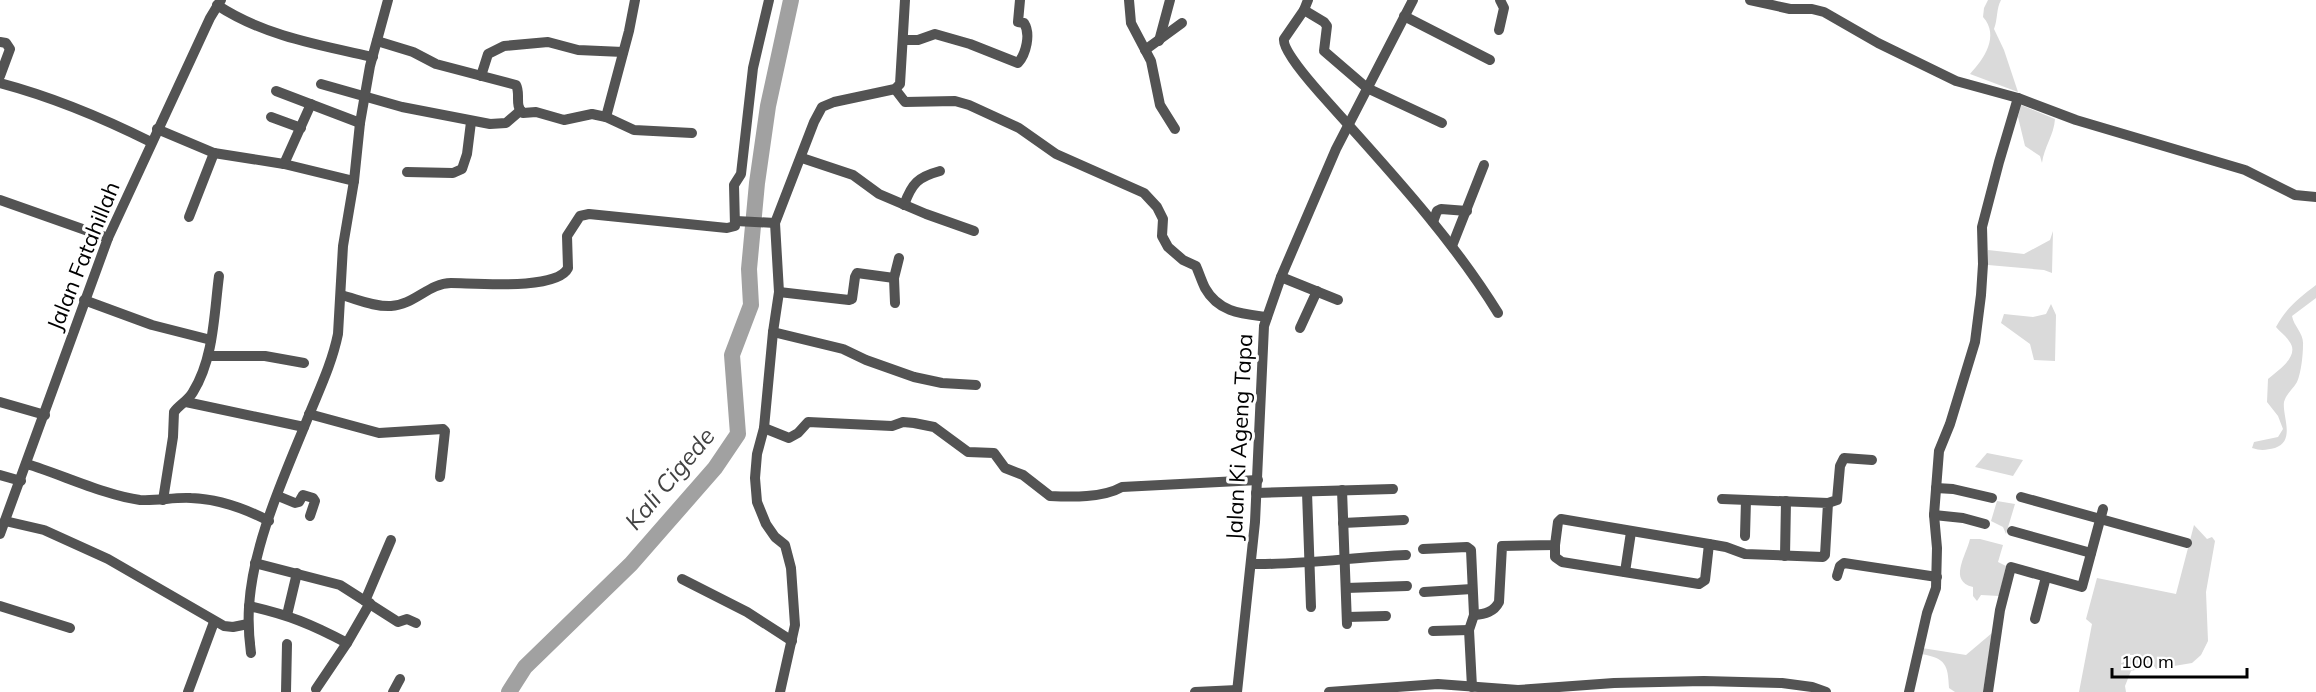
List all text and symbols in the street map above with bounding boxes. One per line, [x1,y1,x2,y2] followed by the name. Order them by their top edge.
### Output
[40,177,126,335] street label: Jalan Fatahillah
[1220,333,1258,541] street label: Jalan Ki Ageng Tapa
[618,421,721,536] water label: Kali Cigede
[2112,641,2247,679] scale bar
[2121,650,2174,673] text: 100 m

